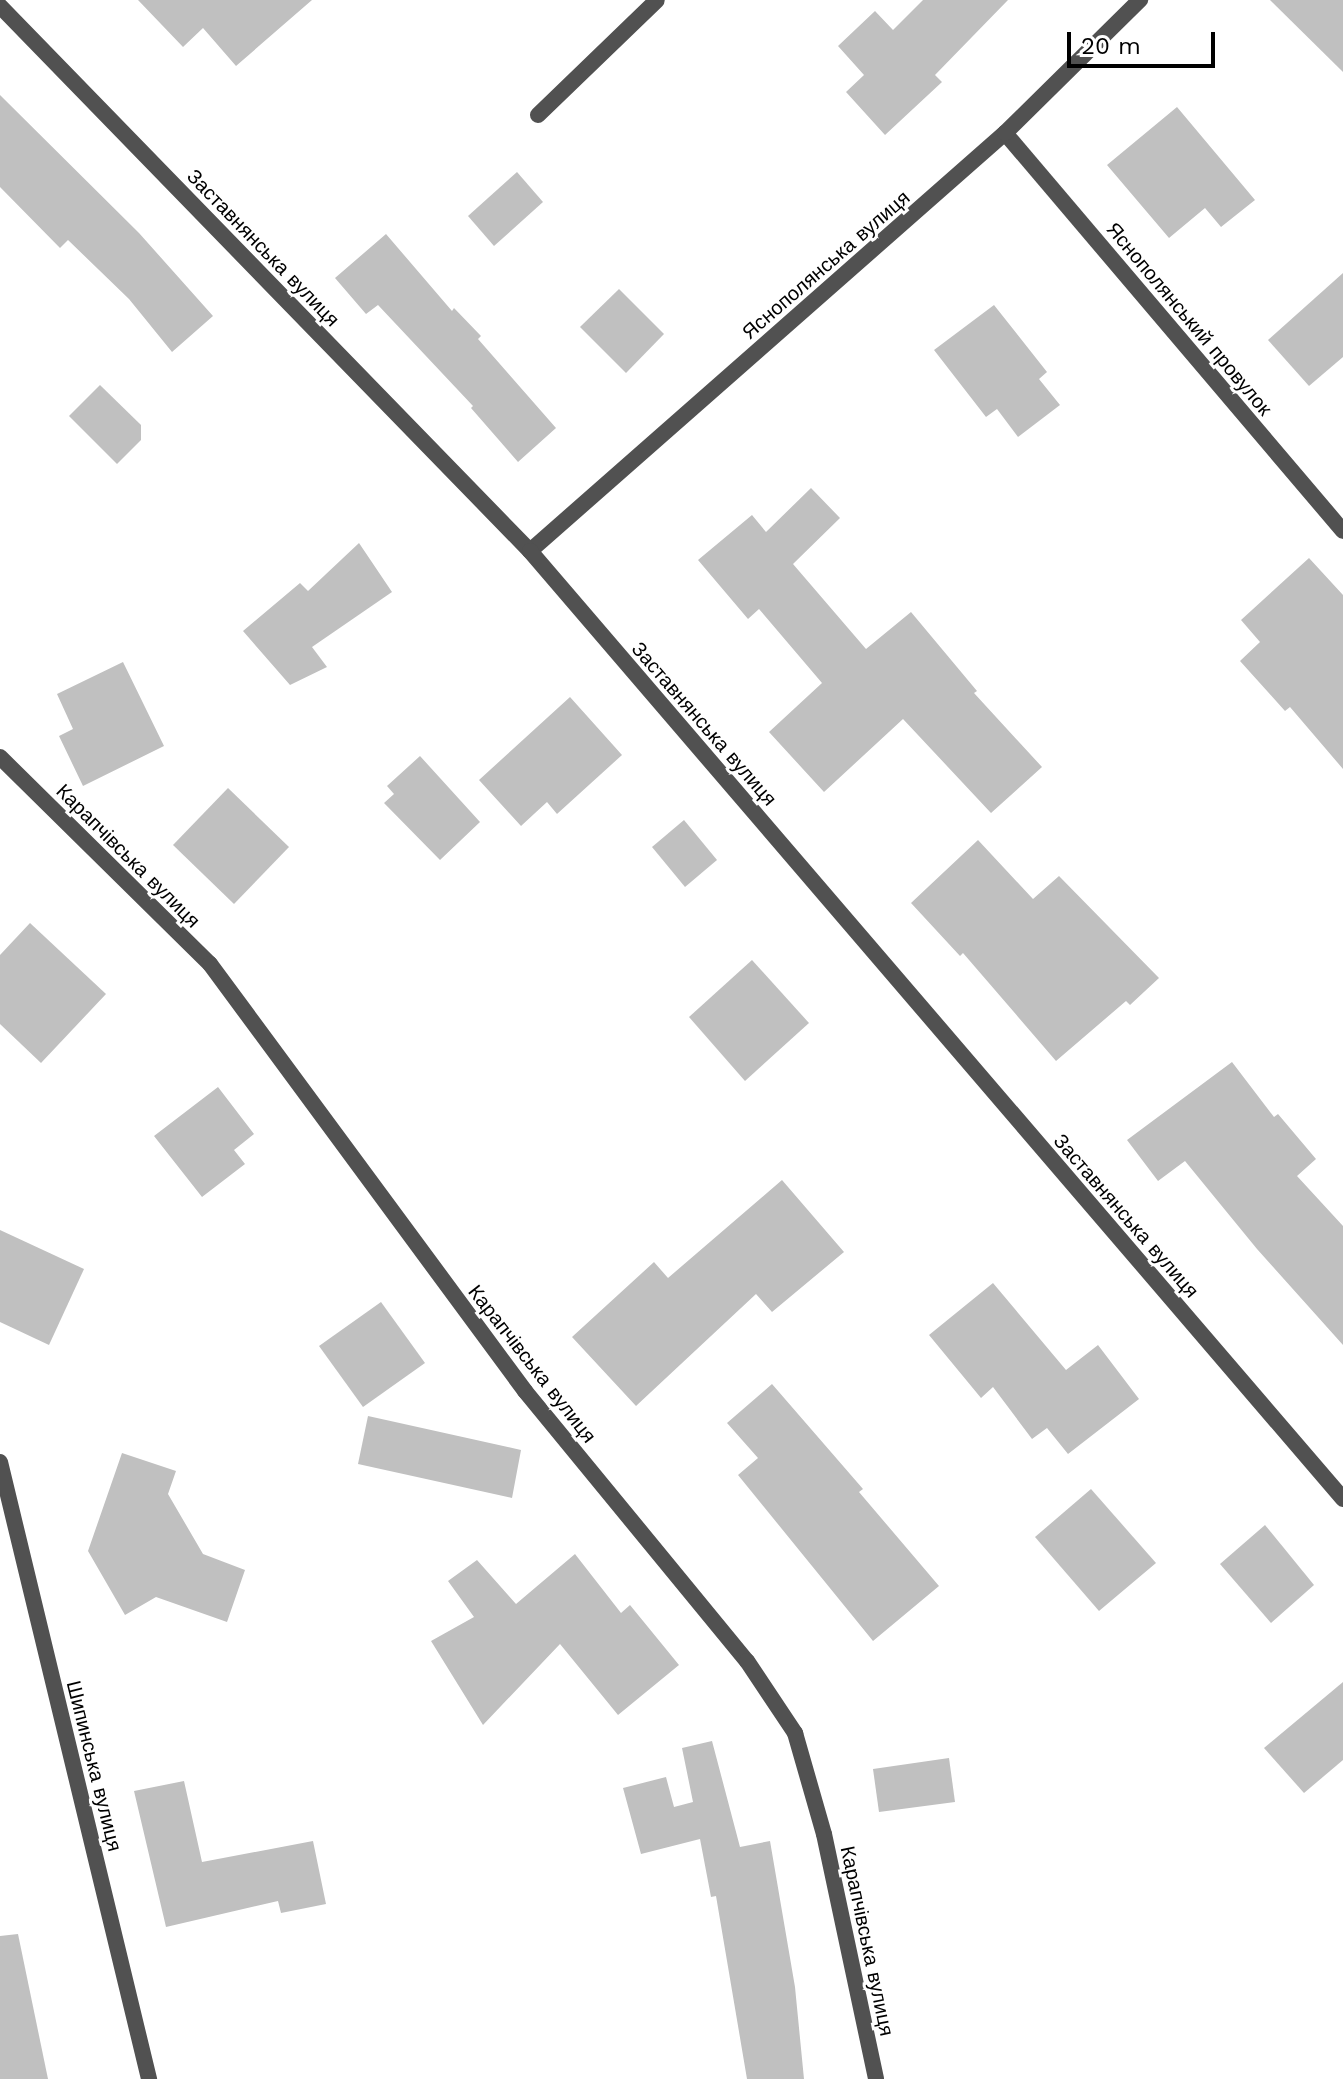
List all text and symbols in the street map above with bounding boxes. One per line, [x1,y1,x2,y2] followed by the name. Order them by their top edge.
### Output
[1071,16,1219,66] scale bar
[1081,32,1141,60] text: 20 m
[182,164,344,332] street label: Заставнянська вулиця
[737,186,915,344] street label: Яснополянська вулиця
[1101,218,1277,420] street label: Яснополянський провулок
[626,637,782,811] street label: Заставнянська вулиця
[51,779,205,933] street label: Карапчівська вулиця
[1048,1129,1204,1303] street label: Заставнянська вулиця
[463,1280,601,1448] street label: Карапчівська вулиця
[61,1678,127,1854] street label: Шипинська вулиця
[835,1844,899,2038] street label: Карапчівська вулиця

